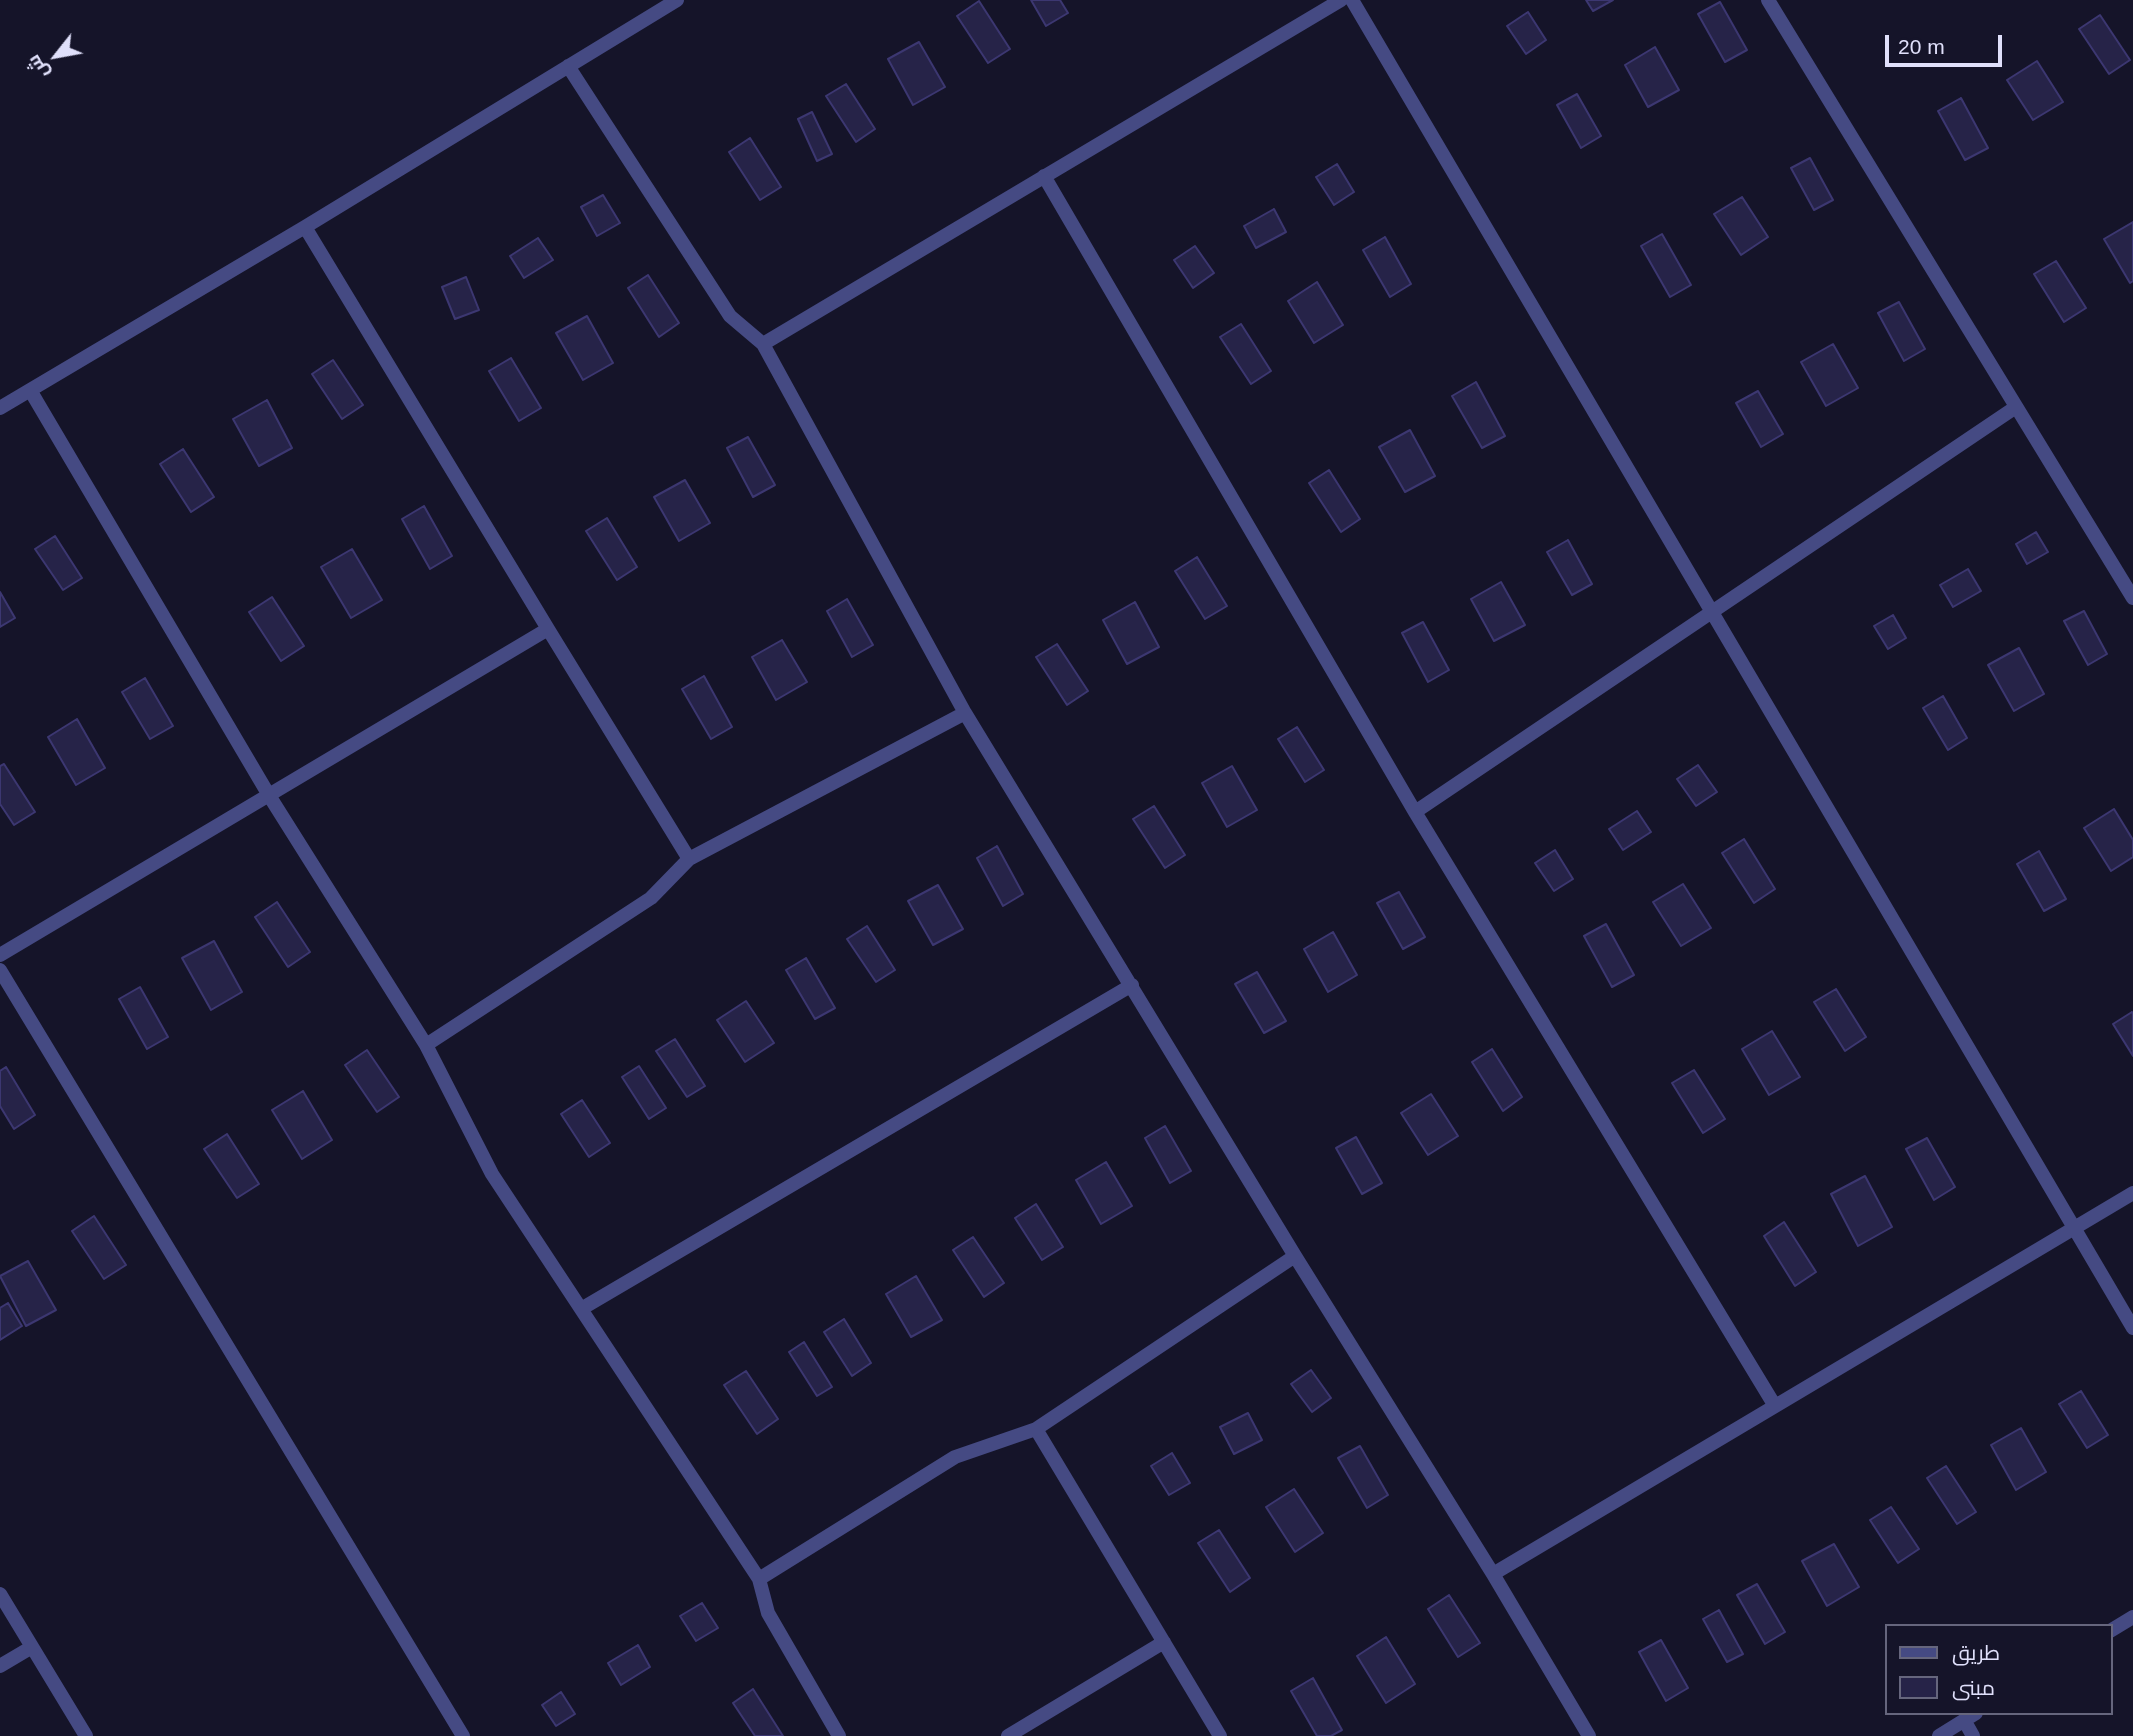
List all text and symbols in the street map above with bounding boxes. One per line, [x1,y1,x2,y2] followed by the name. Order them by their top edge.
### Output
[21,21,91,91] north arrow
[1888,21,2005,65] scale bar
[1898,35,1945,58] text: 20 m
[22,51,53,83] text: ش
[1884,1624,2112,1715] legend
[1952,1641,2000,1664] text: طريق
[1952,1676,1995,1699] text: مبنى

